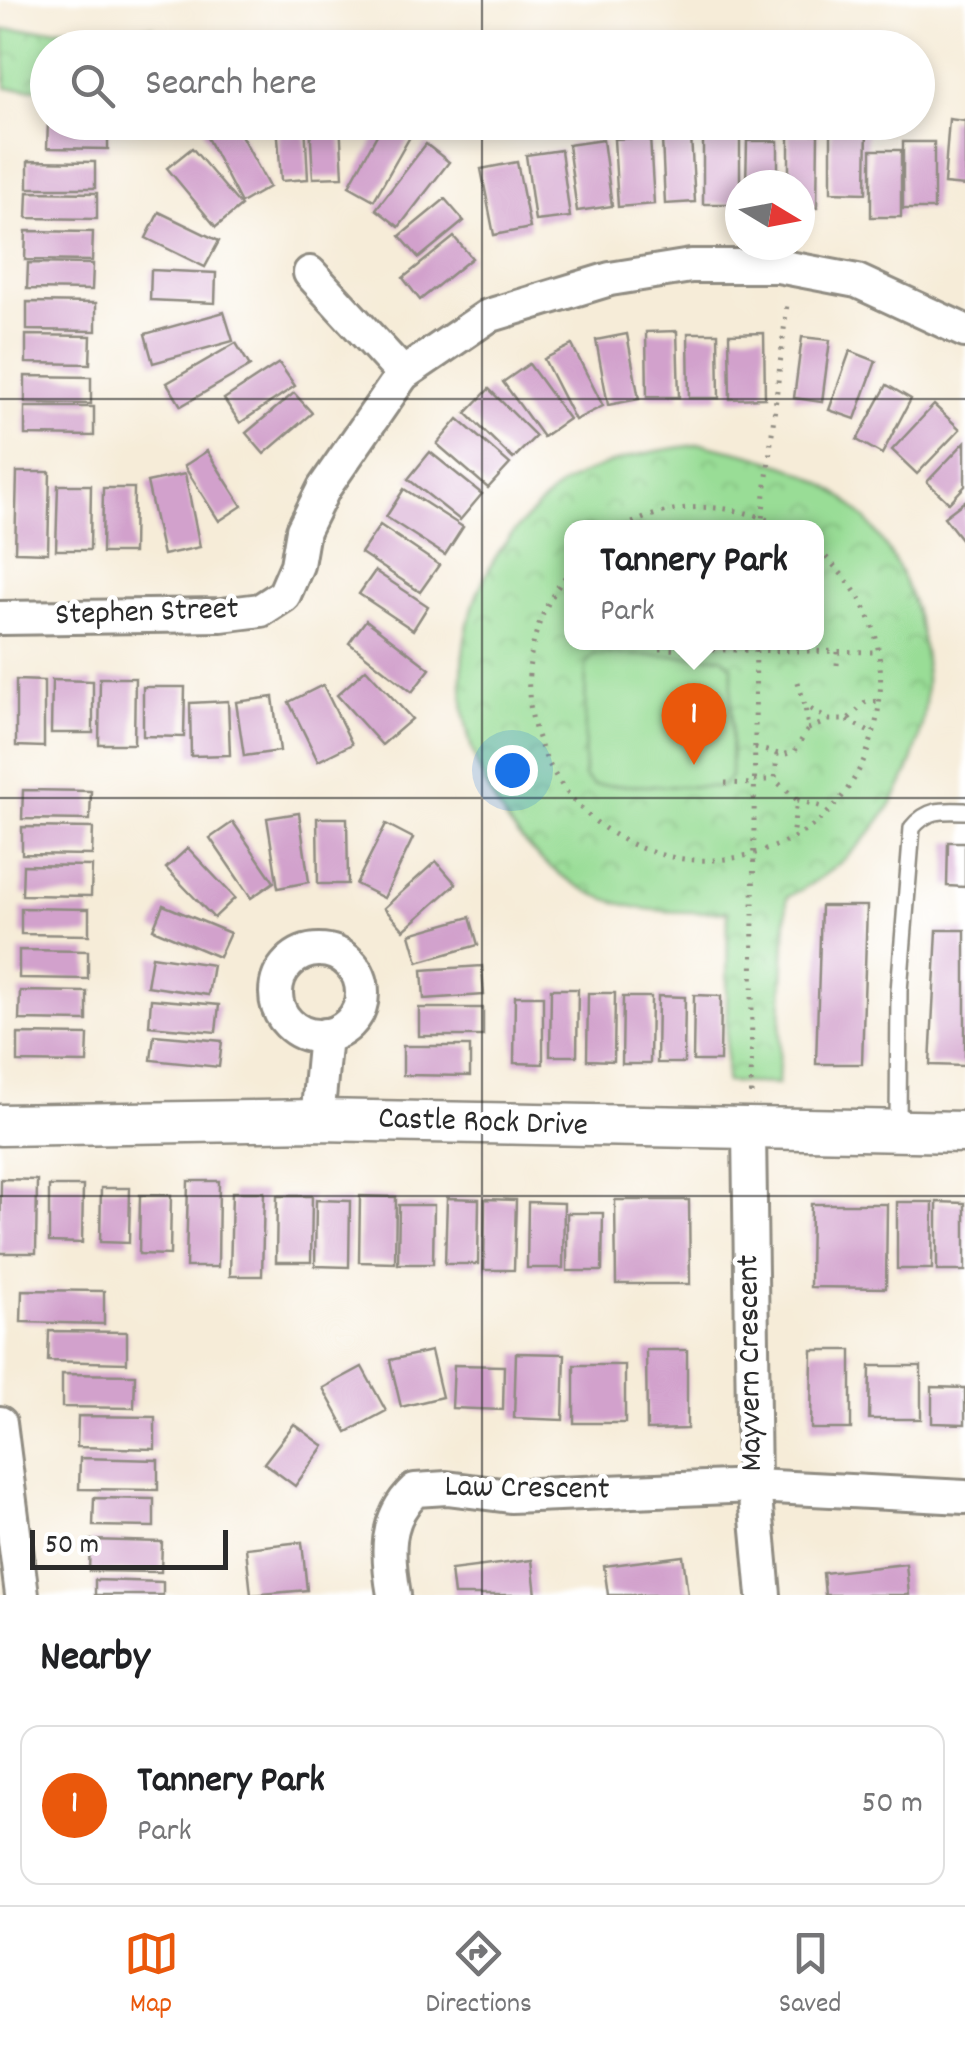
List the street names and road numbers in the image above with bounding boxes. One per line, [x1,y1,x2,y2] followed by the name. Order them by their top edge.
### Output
[55,588,240,640] street label: Stephen Street
[377,1097,589,1151] street label: Castle Rock Drive
[727,1254,777,1472] street label: Mayvern Crescent
[444,1466,610,1514] street label: Law Crescent

